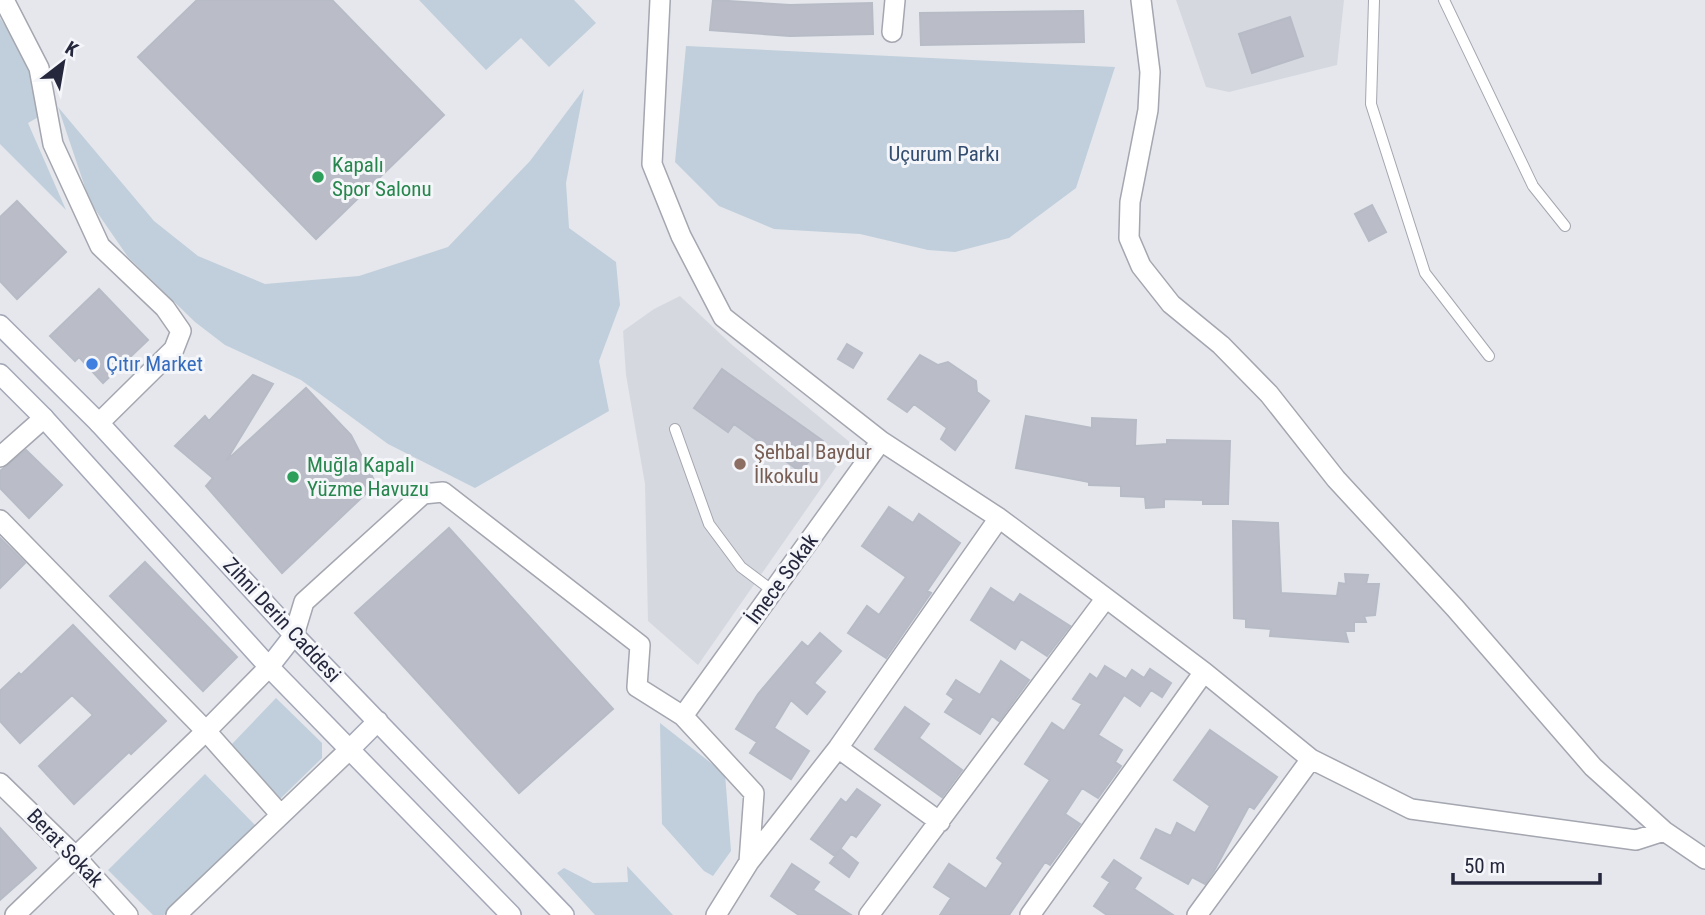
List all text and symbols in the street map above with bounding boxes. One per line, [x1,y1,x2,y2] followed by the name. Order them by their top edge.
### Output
[28,28,98,98] north arrow
[61,36,82,62] text: K
[888,142,1000,166] park label: Uçurum Parkı
[332,153,432,201] place label: Kapalı Spor Salonu
[310,169,326,185] marker: Kapalı Spor Salonu
[106,352,203,376] place label: Çıtır Market
[84,356,100,372] marker: Çıtır Market
[754,440,872,488] place label: Şehbal Baydur İlkokulu
[307,453,429,501] place label: Muğla Kapalı Yüzme Havuzu
[732,456,748,472] marker: Şehbal Baydur İlkokulu
[285,469,301,485] marker: Muğla Kapalı Yüzme Havuzu
[741,529,823,629] street label: İmece Sokak
[218,553,346,687] street label: Zihni Derin Caddesi
[22,804,108,892] street label: Berat Sokak
[1453,842,1600,886] scale bar
[1464,854,1505,878] text: 50 m

